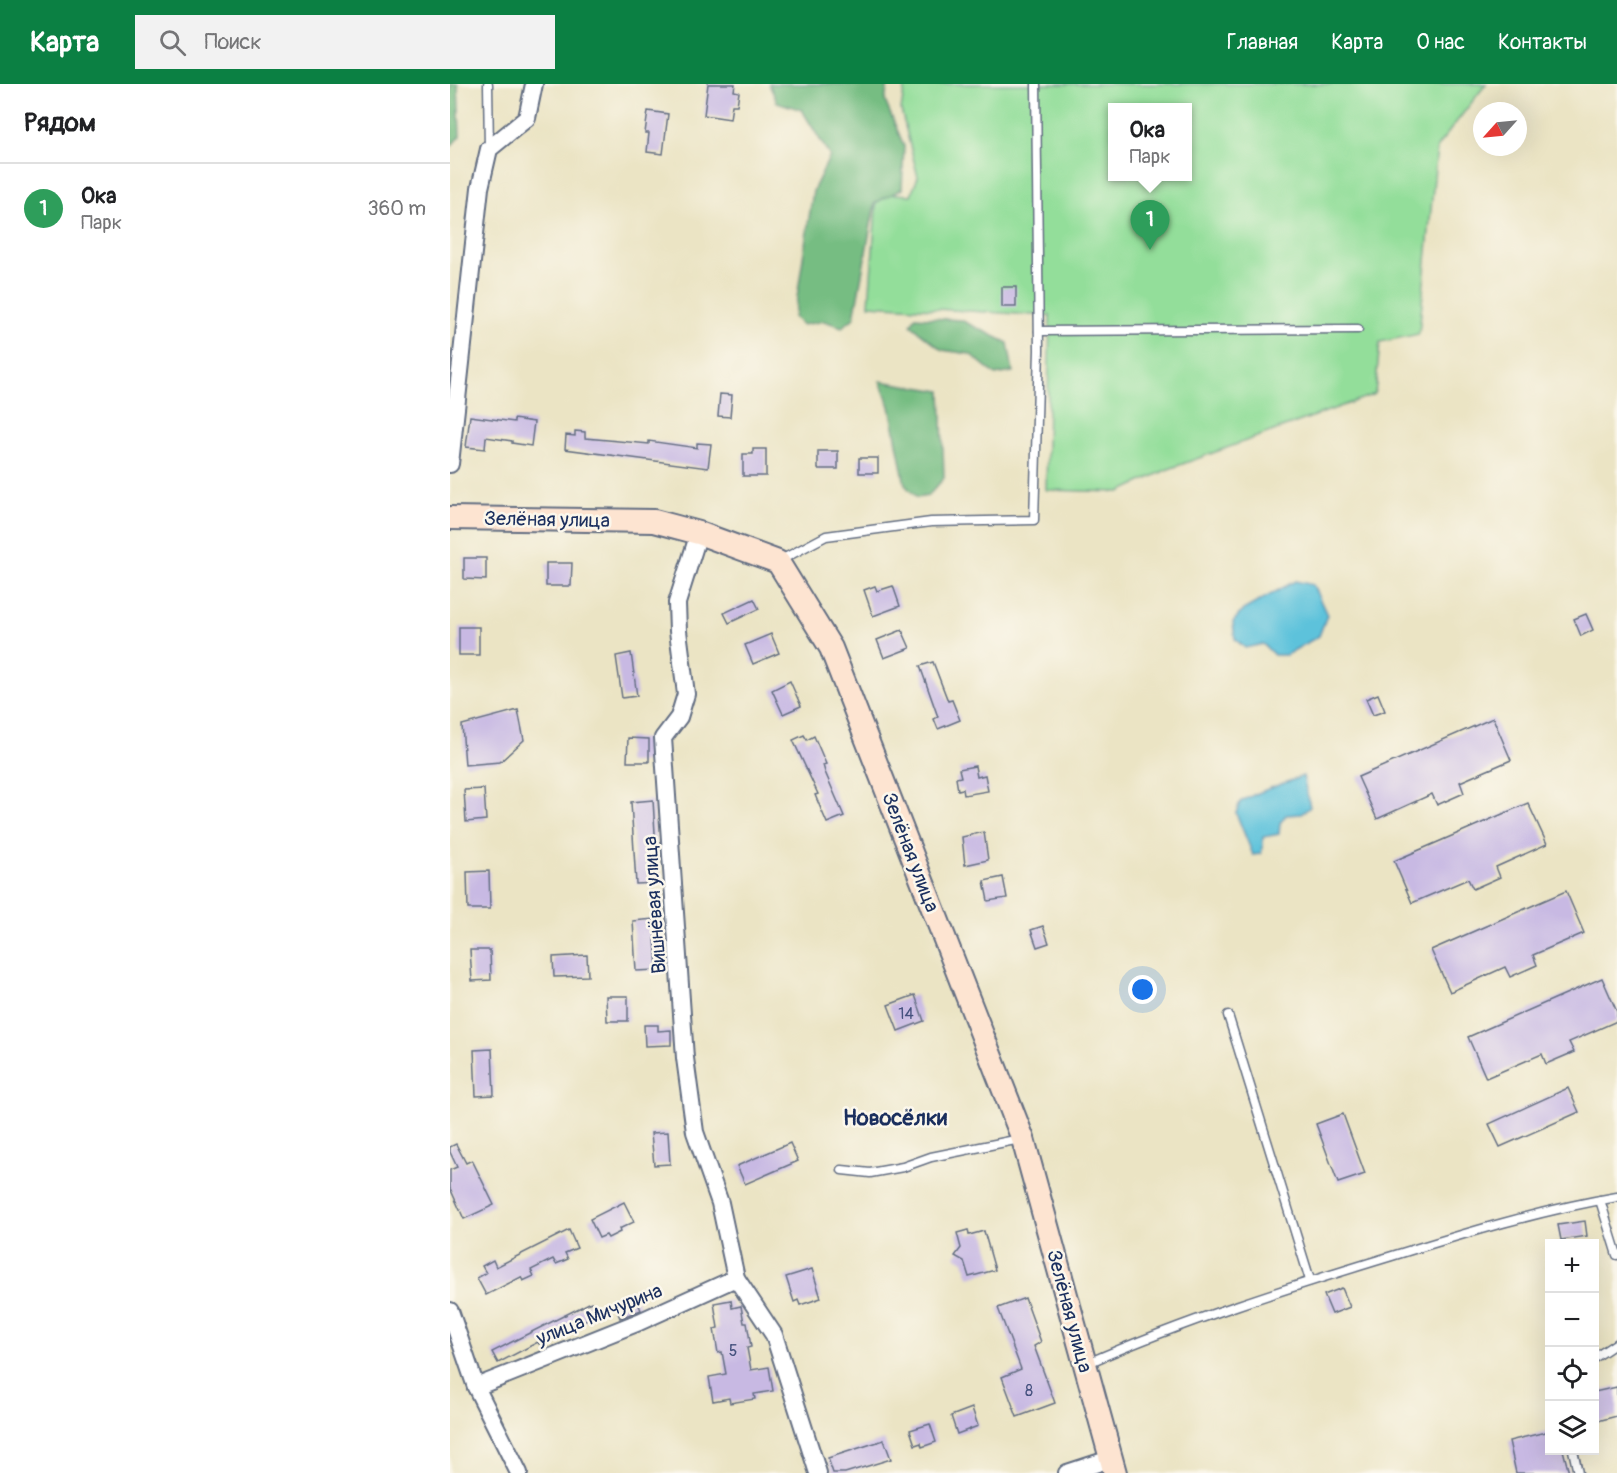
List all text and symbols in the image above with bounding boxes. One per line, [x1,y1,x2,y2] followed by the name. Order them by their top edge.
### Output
[135,15,555,69] search box
[30,25,99,60] text: Карта
[156,26,189,59] icon: search
[204,28,262,56] text: Поиск
[1227,29,1298,56] text: Главная
[1331,29,1383,56] text: Карта
[1416,29,1465,56] text: О нас
[1498,29,1587,56] text: Контакты
[1473,102,1527,156] north arrow
[1108,103,1192,181] popup
[24,107,96,139] text: Рядом
[1129,116,1165,144] text: Ока
[1129,144,1171,169] text: Парк
[81,182,117,210] text: Ока
[40,196,47,221] text: 1
[367,196,426,221] text: 360 m
[1130,200,1170,250] pin: 1
[81,210,122,235] text: Парк
[484,506,610,533] street label: Зелёная улица
[876,789,945,915] street label: Зелёная улица
[637,835,672,975] street label: Вишнёвая улица
[1128,975,1157,1004] your location
[898,1004,914,1024] house number: 14
[843,1104,947,1132] district label: Новосёлки
[1545,1239,1599,1455] map controls
[1545,1239,1599,1293] button: +
[1041,1247,1098,1375] street label: Зелёная улица
[532,1278,666,1351] street label: улица Мичурина
[1545,1293,1599,1347] button: −
[729,1341,737,1361] house number: 5
[1545,1347,1599,1401] button: locate
[1025,1381,1033,1401] house number: 8
[1545,1401,1599,1455] button: layers

